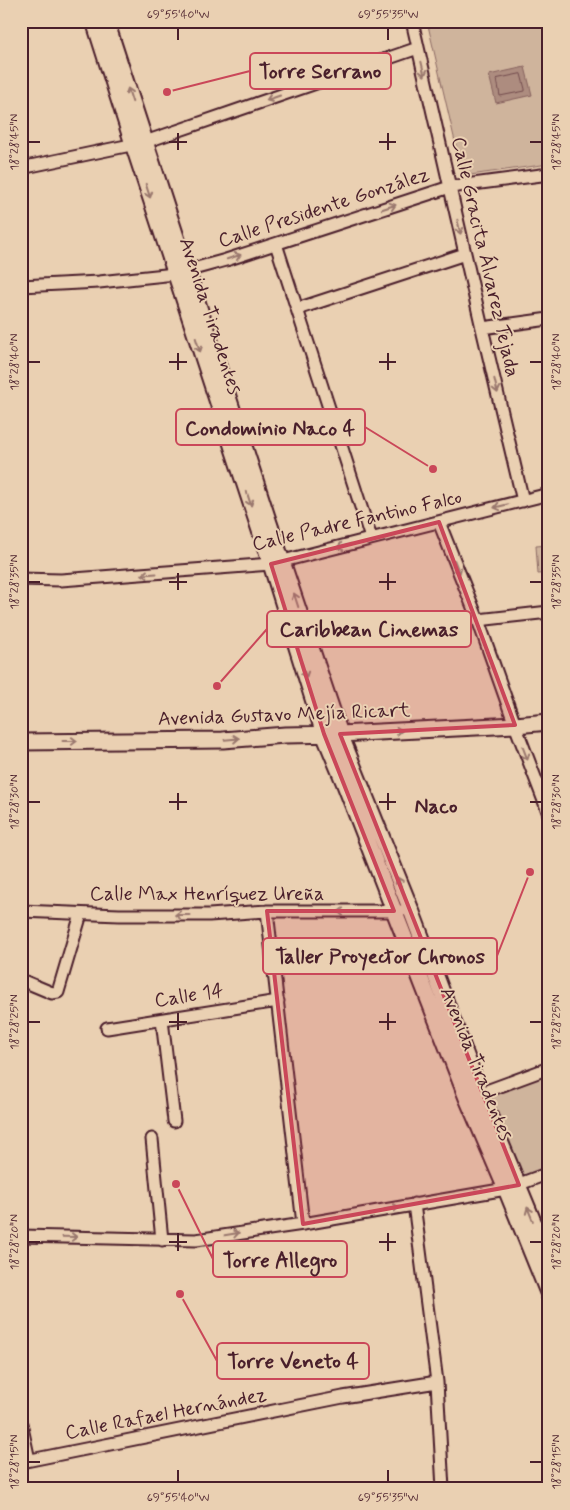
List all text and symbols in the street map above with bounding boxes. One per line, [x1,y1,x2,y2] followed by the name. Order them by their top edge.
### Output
[147,7,209,23] text: 69°55'40"W
[358,7,418,23] text: 69°55'35"W
[250,53,391,89] callout: Torre Serrano
[259,58,382,86] text: Torre Serrano
[419,60,428,76] one-way arrow
[125,88,134,104] one-way arrow
[266,94,281,103] one-way arrow
[7,114,23,170] text: 18°28'45"N
[549,114,565,170] text: 18°28'45"N
[444,134,526,380] street label: Calle Gracita Álvarez Tejada
[215,161,433,255] street label: Calle Presidente González
[143,182,153,198] one-way arrow
[380,202,396,211] one-way arrow
[455,219,464,235] one-way arrow
[172,234,248,398] street label: Avenida Tiradentes
[226,252,241,261] one-way arrow
[7,333,23,391] text: 18°28'40"N
[549,333,565,391] text: 18°28'40"N
[194,337,204,353] one-way arrow
[492,377,501,393] one-way arrow
[176,409,365,445] callout: Condominio Naco 4
[185,415,356,443] text: Condominio Naco 4
[249,484,465,558] street label: Calle Padre Fantino Falco
[245,491,254,507] one-way arrow
[494,502,510,511] one-way arrow
[336,541,352,551] one-way arrow
[7,554,23,610] text: 18°28'35"N
[549,554,565,610] text: 18°28'35"N
[453,559,462,575] one-way arrow
[141,569,157,578] one-way arrow
[290,593,300,609] one-way arrow
[267,611,471,647] callout: Caribbean Cinemas
[280,616,459,644] text: Caribbean Cinemas
[300,662,310,678] one-way arrow
[157,697,411,733] street label: Avenida Gustavo Mejía Ricart
[386,727,402,736] one-way arrow
[224,735,240,744] one-way arrow
[62,736,78,746] one-way arrow
[521,745,530,760] one-way arrow
[7,774,23,830] text: 18°28'30"N
[549,774,565,830] text: 18°28'30"N
[415,793,458,821] district label: Naco
[395,877,405,892] one-way arrow
[90,881,324,908] street label: Calle Max Henríquez Ureña
[337,907,354,917] one-way arrow
[175,910,191,920] one-way arrow
[263,938,497,974] callout: Taller Proyector Chronos
[275,943,485,971] text: Taller Proyector Chronos
[153,977,225,1015] street label: Calle 14
[433,983,519,1145] street label: Avenida Tiradentes
[7,994,23,1050] text: 18°28'25"N
[549,994,565,1050] text: 18°28'25"N
[384,1202,400,1212] one-way arrow
[525,1207,535,1222] one-way arrow
[7,1214,23,1270] text: 18°28'20"N
[549,1214,565,1270] text: 18°28'20"N
[224,1229,240,1239] one-way arrow
[62,1233,78,1242] one-way arrow
[213,1241,347,1277] callout: Torre Allegro
[223,1247,338,1277] text: Torre Allegro
[217,1343,369,1379] callout: Torre Veneto 4
[227,1348,360,1376] text: Torre Veneto 4
[63,1381,269,1447] street label: Calle Rafael Hernández
[7,1434,23,1490] text: 18°28'15"N
[549,1434,565,1490] text: 18°28'15"N
[147,1490,209,1506] text: 69°55'40"W
[358,1490,418,1506] text: 69°55'35"W

